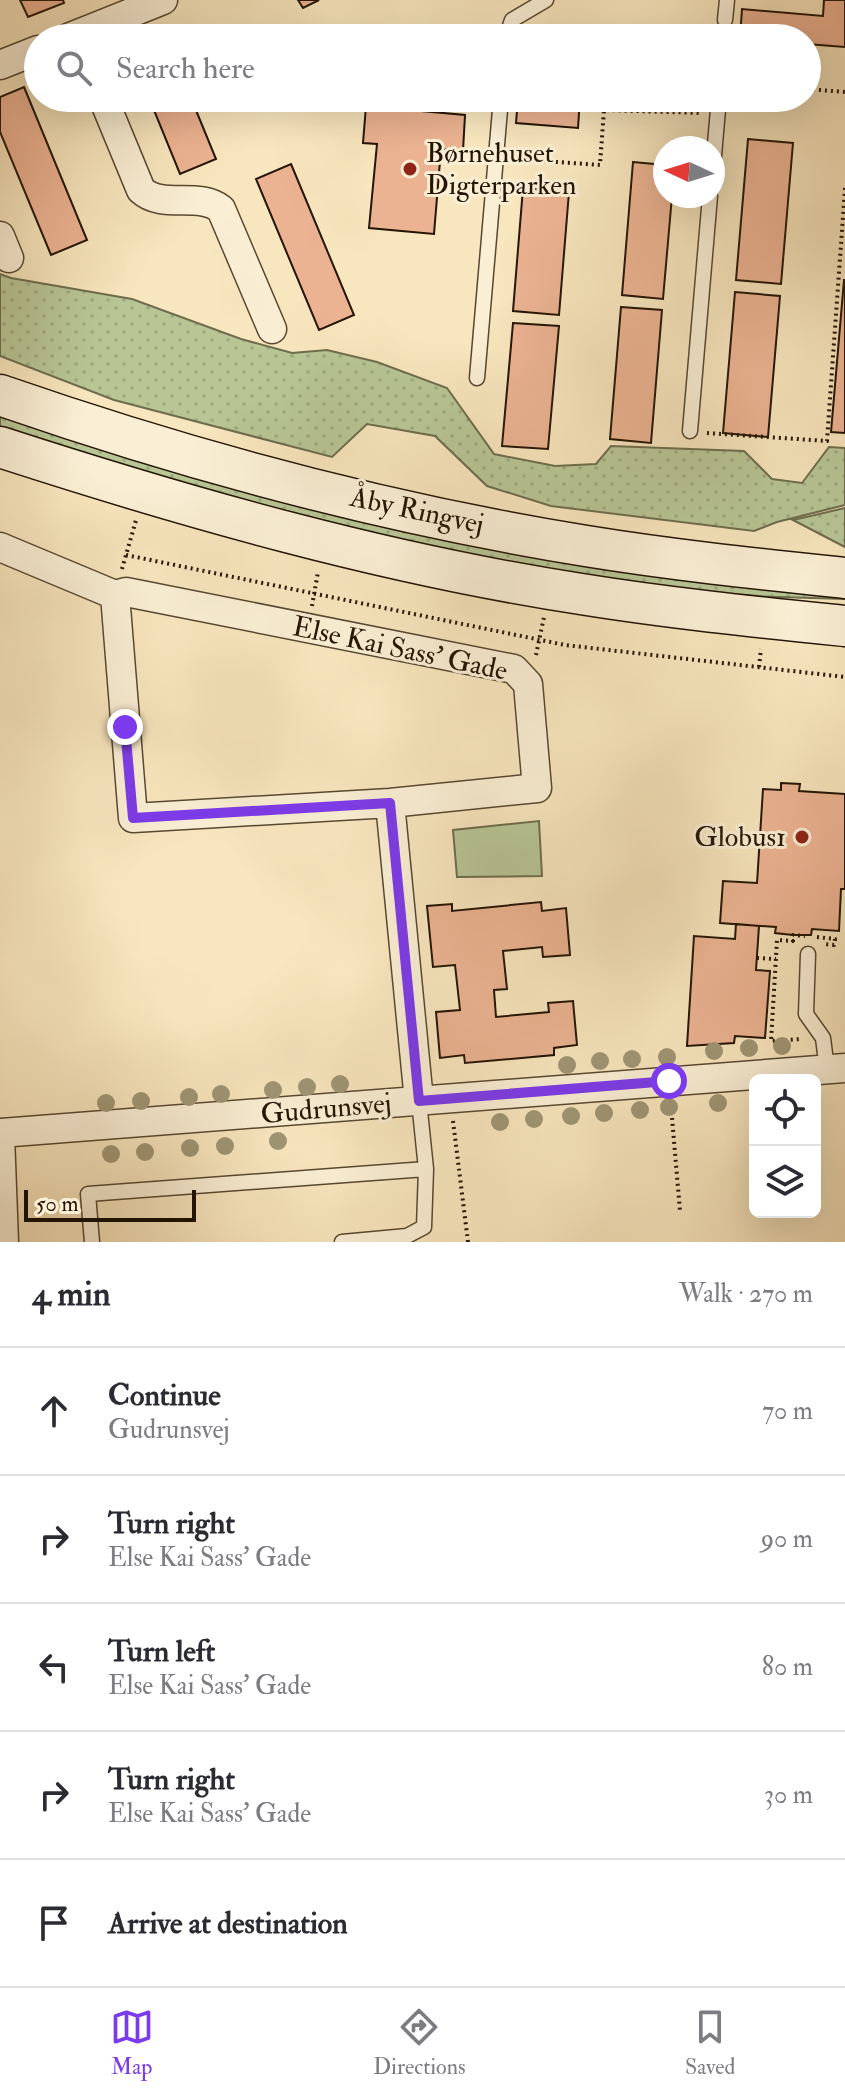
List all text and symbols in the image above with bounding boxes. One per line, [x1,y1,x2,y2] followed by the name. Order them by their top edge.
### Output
[24,24,821,112] search box
[52,46,96,90] icon: search
[116,50,255,87] text: Search here
[426,136,576,203] place label: Børnehuset Digterparken
[653,136,725,208] north arrow
[401,160,419,178] marker: Børnehuset Digterparken
[346,480,487,542] street label: Åby Ringvej
[289,609,511,689] street label: Else Kai Sass' Gade
[107,709,143,745] route end
[694,820,786,855] place label: Globus1
[793,828,811,846] marker: Globus1
[651,1063,687,1099] route start
[749,1074,821,1218] map controls
[749,1074,821,1146] button: locate
[259,1086,393,1132] street label: Gudrunsvej
[749,1146,821,1218] button: layers
[24,1186,196,1222] scale bar
[36,1190,78,1218] text: 50 m
[32,1273,110,1316] text: 4 min
[679,1278,813,1310] text: Walk · 270 m
[108,1377,221,1414] text: Continue
[32,1389,76,1433] icon: ahead
[762,1395,813,1427] text: 70 m
[108,1414,229,1446] text: Gudrunsvej
[108,1505,235,1542] text: Turn right
[32,1517,76,1561] icon: right
[761,1523,813,1555] text: 90 m
[108,1542,311,1574] text: Else Kai Sass' Gade
[108,1633,215,1670] text: Turn left
[32,1645,76,1689] icon: left
[762,1651,813,1683] text: 80 m
[108,1670,311,1702] text: Else Kai Sass' Gade
[108,1761,235,1798] text: Turn right
[32,1773,76,1817] icon: right
[764,1779,813,1811] text: 30 m
[108,1798,311,1830] text: Else Kai Sass' Gade
[32,1901,76,1945] icon: arrive
[108,1905,348,1942] text: Arrive at destination
[110,2005,154,2081] tab: Map
[373,2005,466,2081] tab: Directions
[685,2005,735,2081] tab: Saved

